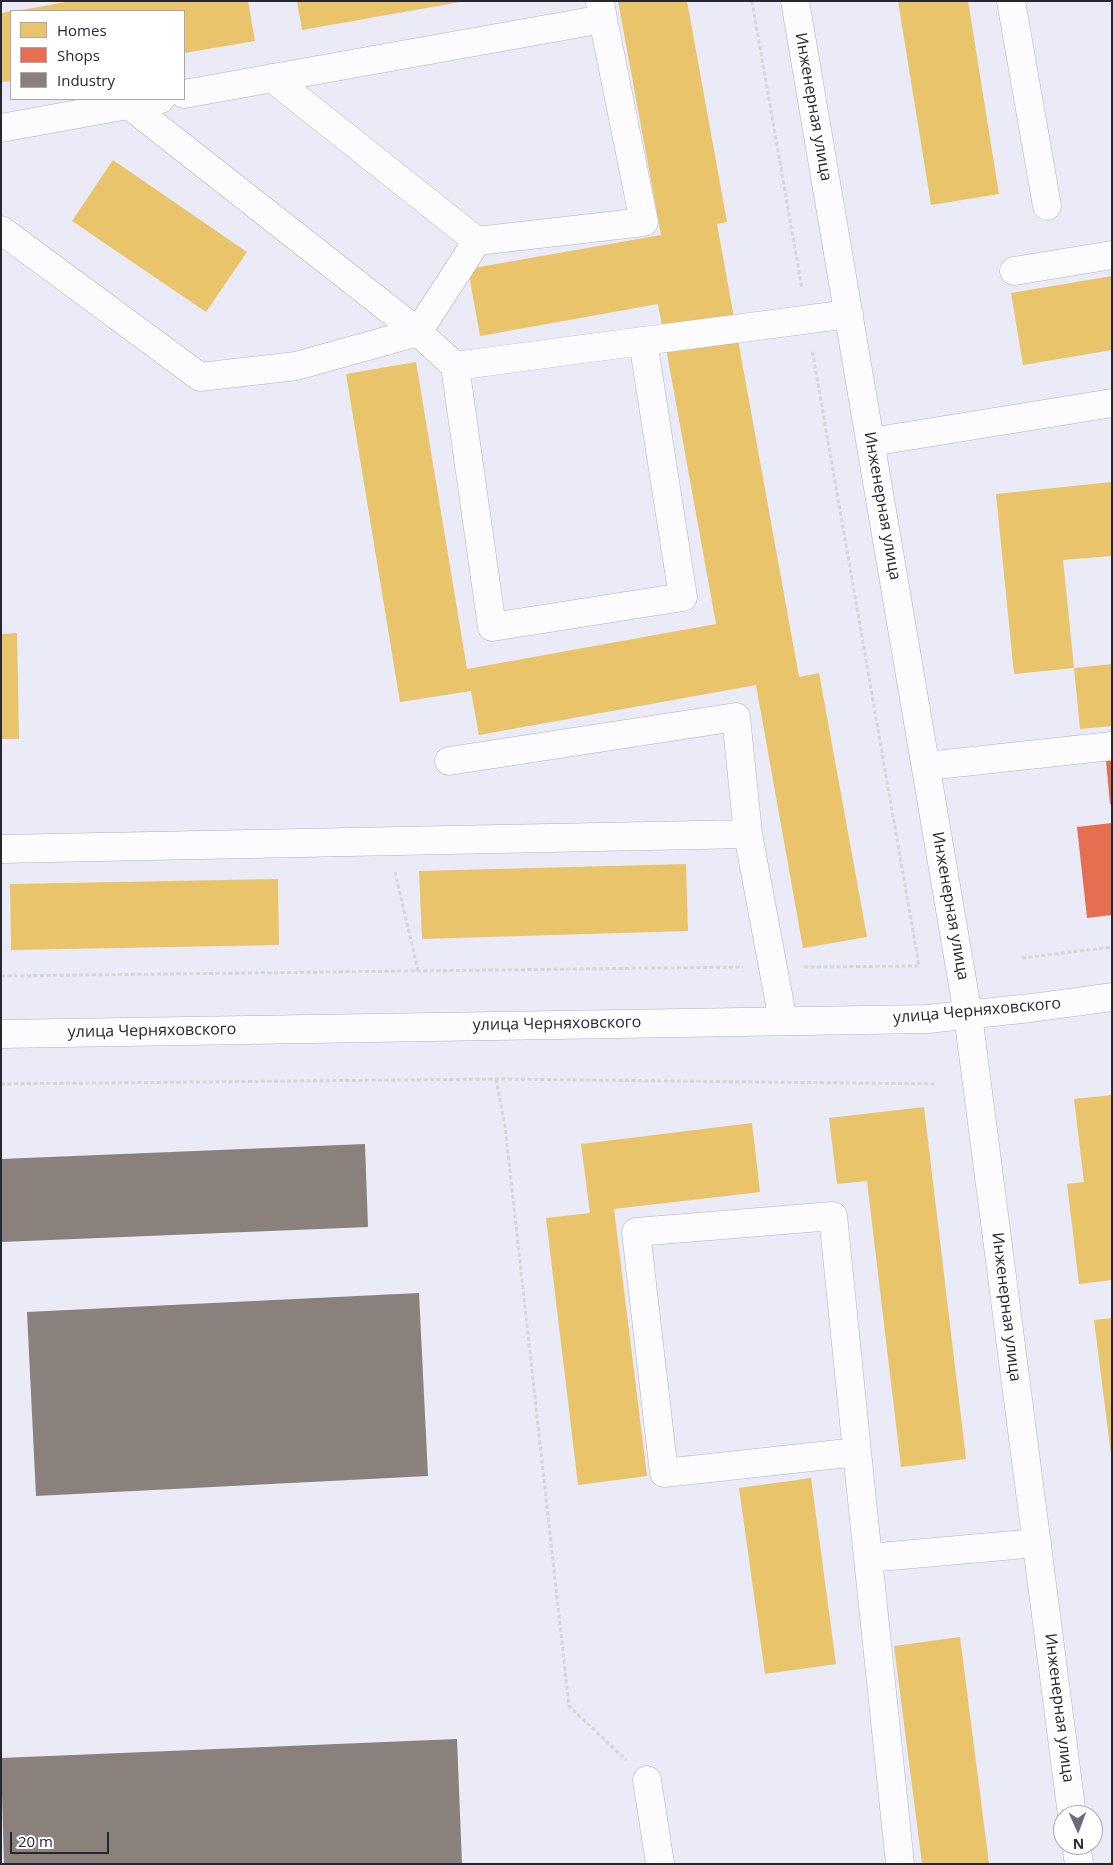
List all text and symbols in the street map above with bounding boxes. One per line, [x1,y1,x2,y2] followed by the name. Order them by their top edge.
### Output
[10,10,185,100] legend
[57,20,107,40] text: Homes
[791,31,835,183] street label: Инженерная улица
[57,45,100,65] text: Shops
[57,70,115,90] text: Industry
[860,430,904,582] street label: Инженерная улица
[928,830,972,982] street label: Инженерная улица
[892,994,1062,1028] street label: улица Черняховского
[473,1013,641,1035] street label: улица Черняховского
[68,1020,236,1042] street label: улица Черняховского
[987,1231,1025,1383] street label: Инженерная улица
[1040,1632,1078,1784] street label: Инженерная улица
[1053,1805,1103,1855] north arrow
[12,1822,111,1854] scale bar
[18,1831,53,1851] text: 20 m
[1072,1835,1085,1854] text: N

